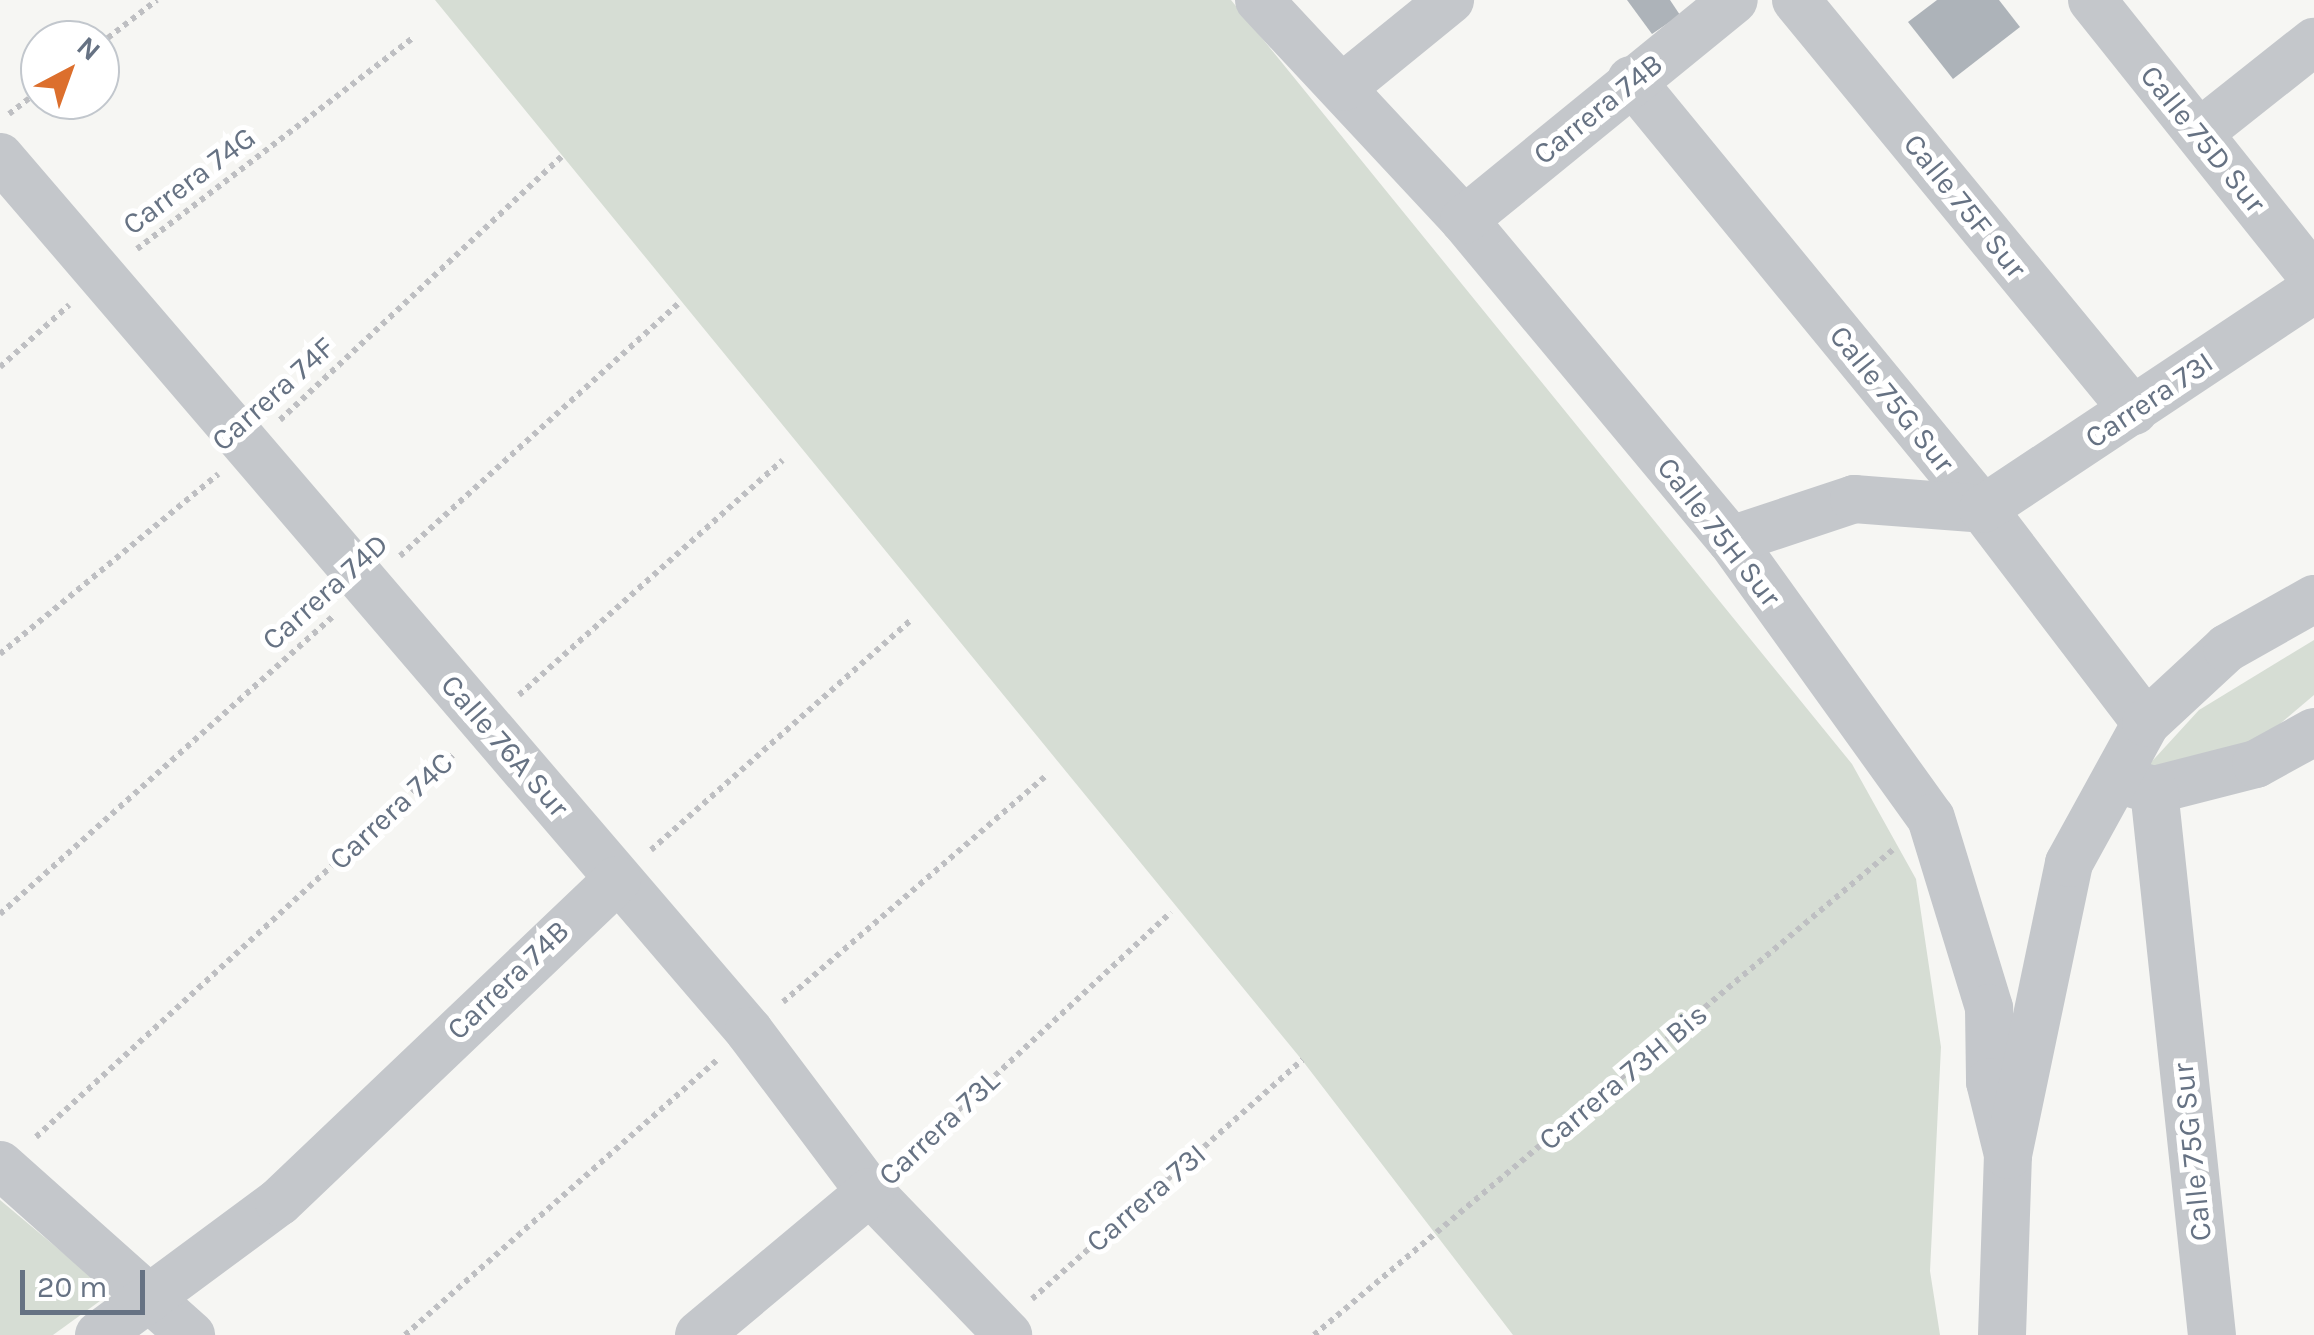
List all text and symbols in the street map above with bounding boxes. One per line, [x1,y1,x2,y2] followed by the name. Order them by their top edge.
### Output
[20,20,120,120] north arrow
[70,29,107,68] text: N
[1526,46,1670,172] street label: Carrera 74B
[2133,58,2273,220] street label: Calle 75D Sur
[116,119,262,243] street label: Carrera 74G
[1896,127,2034,285] street label: Calle 75F Sur
[1822,318,1962,480] street label: Calle 75G Sur
[204,329,342,459] street label: Carrera 74F
[2078,344,2220,456] street label: Carrera 73I
[1650,450,1788,614] street label: Calle 75H Sur
[255,526,395,658] street label: Carrera 74D
[433,667,577,825] street label: Calle 76A Sur
[322,745,460,877] street label: Carrera 74C
[439,913,577,1047] street label: Carrera 74B
[1531,996,1715,1158] street label: Carrera 73H Bis
[2165,1061,2219,1243] street label: Calle 75G Sur
[871,1063,1007,1193] street label: Carrera 73L
[1079,1136,1213,1260] street label: Carrera 73I
[25,1250,150,1312] scale bar
[37,1269,107,1305] text: 20 m

